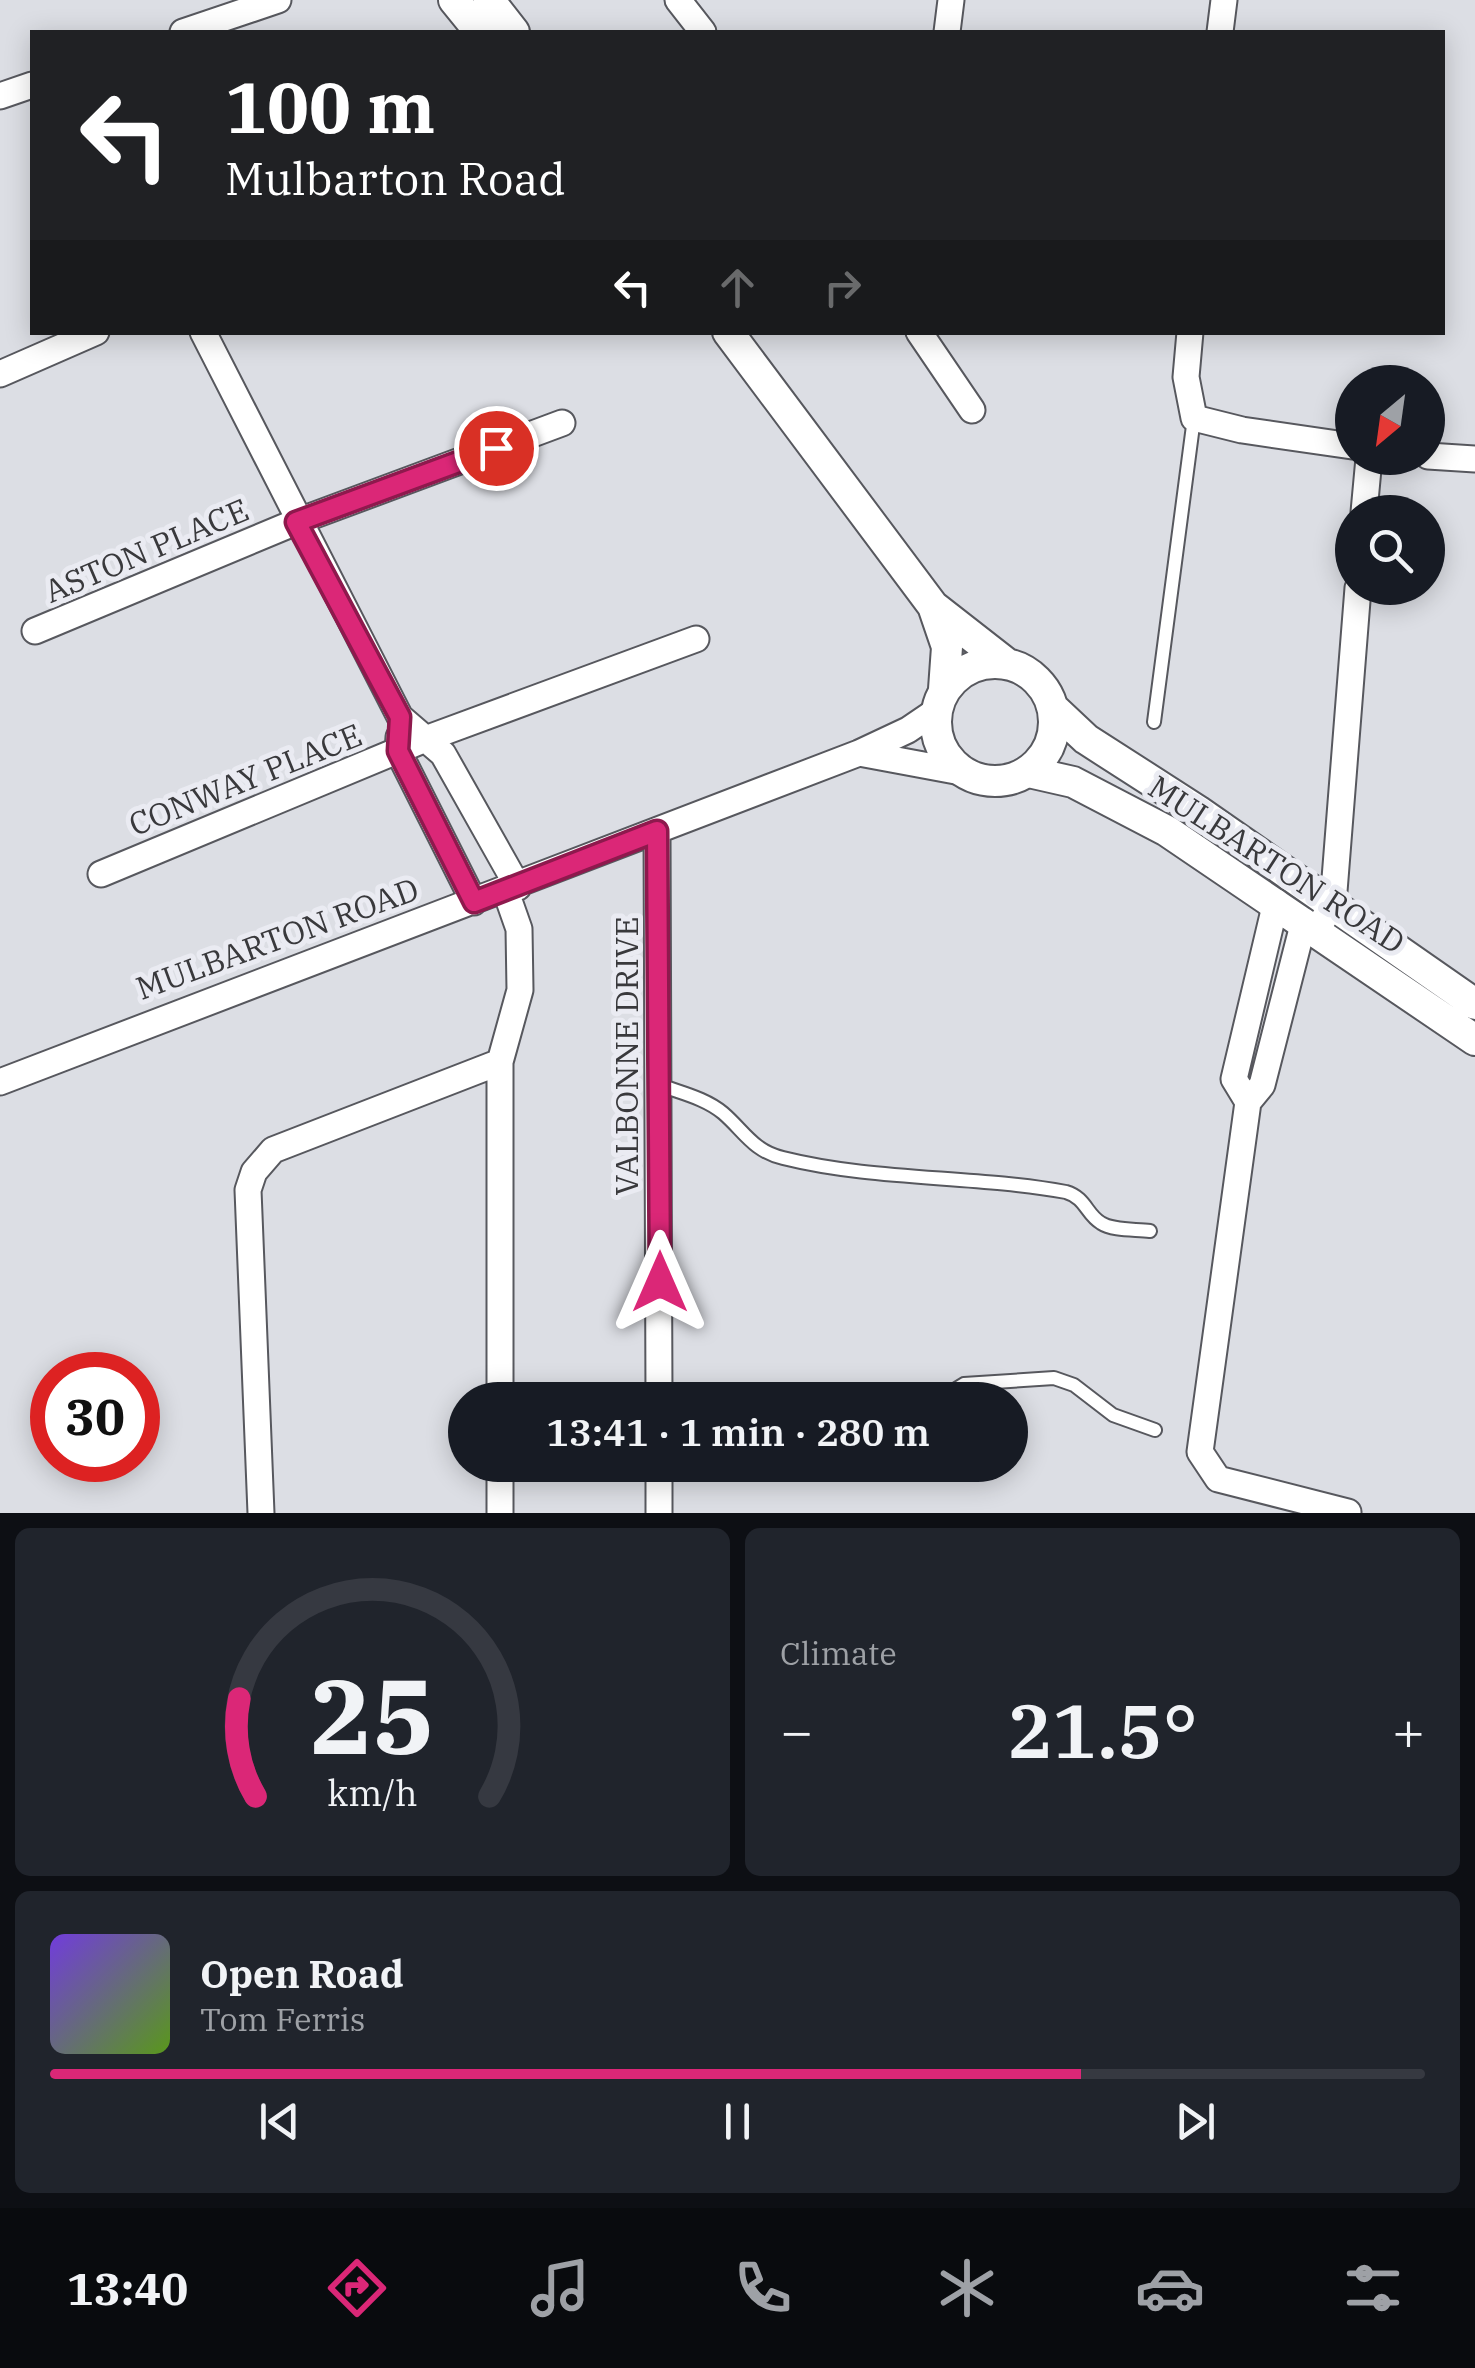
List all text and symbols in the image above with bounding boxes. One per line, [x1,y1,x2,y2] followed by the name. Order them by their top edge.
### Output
[225,61,435,152] text: 100 m
[60,70,190,200] icon: left
[225,149,566,207] text: Mulbarton Road
[605,260,660,315] icon: left
[710,260,765,315] icon: ahead
[815,260,870,315] icon: right
[1335,365,1445,475] north arrow
[1335,365,1445,605] map controls
[454,406,539,491] pin
[469,421,524,476] icon: arrive
[37,488,255,612] street label: ASTON PLACE
[1335,495,1445,605] button: search
[122,713,368,845] street label: CONWAY PLACE
[1141,765,1413,963] street label: MULBARTON ROAD
[130,867,424,1009] street label: MULBARTON ROAD
[605,916,647,1196] street label: VALBONNE DRIVE
[608,1230,712,1334] position arrow
[30,1352,160,1482] speed limit sign: 30
[546,1407,930,1456] text: 13:41 · 1 min · 280 m
[780,1632,897,1674] text: Climate
[310,1647,435,1783] text: 25
[1007,1681,1198,1779] text: 21.5°
[780,1695,813,1766] text: −
[1392,1695,1425,1766] text: +
[327,1769,418,1816] text: km/h
[200,1949,404,1998] text: Open Road
[200,1998,365,2040] text: Tom Ferris
[252,2094,307,2149] icon: previous
[710,2094,765,2149] icon: pause
[1168,2094,1223,2149] icon: next
[322,2253,392,2323] icon: directions
[525,2253,595,2323] icon: music
[728,2253,798,2323] icon: phone
[932,2253,1002,2323] icon: climate
[1135,2253,1205,2323] icon: car
[1338,2253,1408,2323] icon: filters
[67,2259,188,2317] text: 13:40

